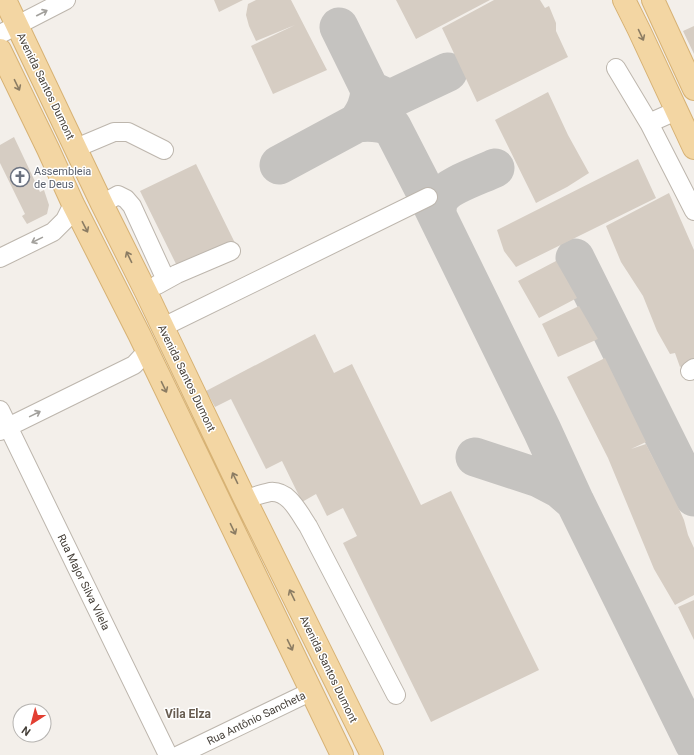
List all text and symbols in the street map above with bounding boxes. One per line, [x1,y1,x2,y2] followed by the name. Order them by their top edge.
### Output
[35,8,47,16] one-way arrow
[638,28,645,40] one-way arrow
[14,31,77,142] street label: Avenida Santos Dumont
[14,79,21,91] one-way arrow
[34,165,91,191] place label: Assembleia de Deus
[9,166,31,188] church icon: Assembleia de Deus
[82,221,89,233] one-way arrow
[31,237,43,244] one-way arrow
[125,252,132,264] one-way arrow
[155,323,218,434] street label: Avenida Santos Dumont
[161,380,168,392] one-way arrow
[29,410,41,417] one-way arrow
[231,472,238,484] one-way arrow
[230,522,237,534] one-way arrow
[55,532,112,632] street label: Rua Major Silva Vilela
[288,589,295,601] one-way arrow
[297,614,360,725] street label: Avenida Santos Dumont
[287,639,294,651] one-way arrow
[205,689,308,748] street label: Rua Antônio Sancheta
[12,703,52,743] north arrow
[165,707,212,721] district label: Vila Elza
[19,723,33,738] text: N

